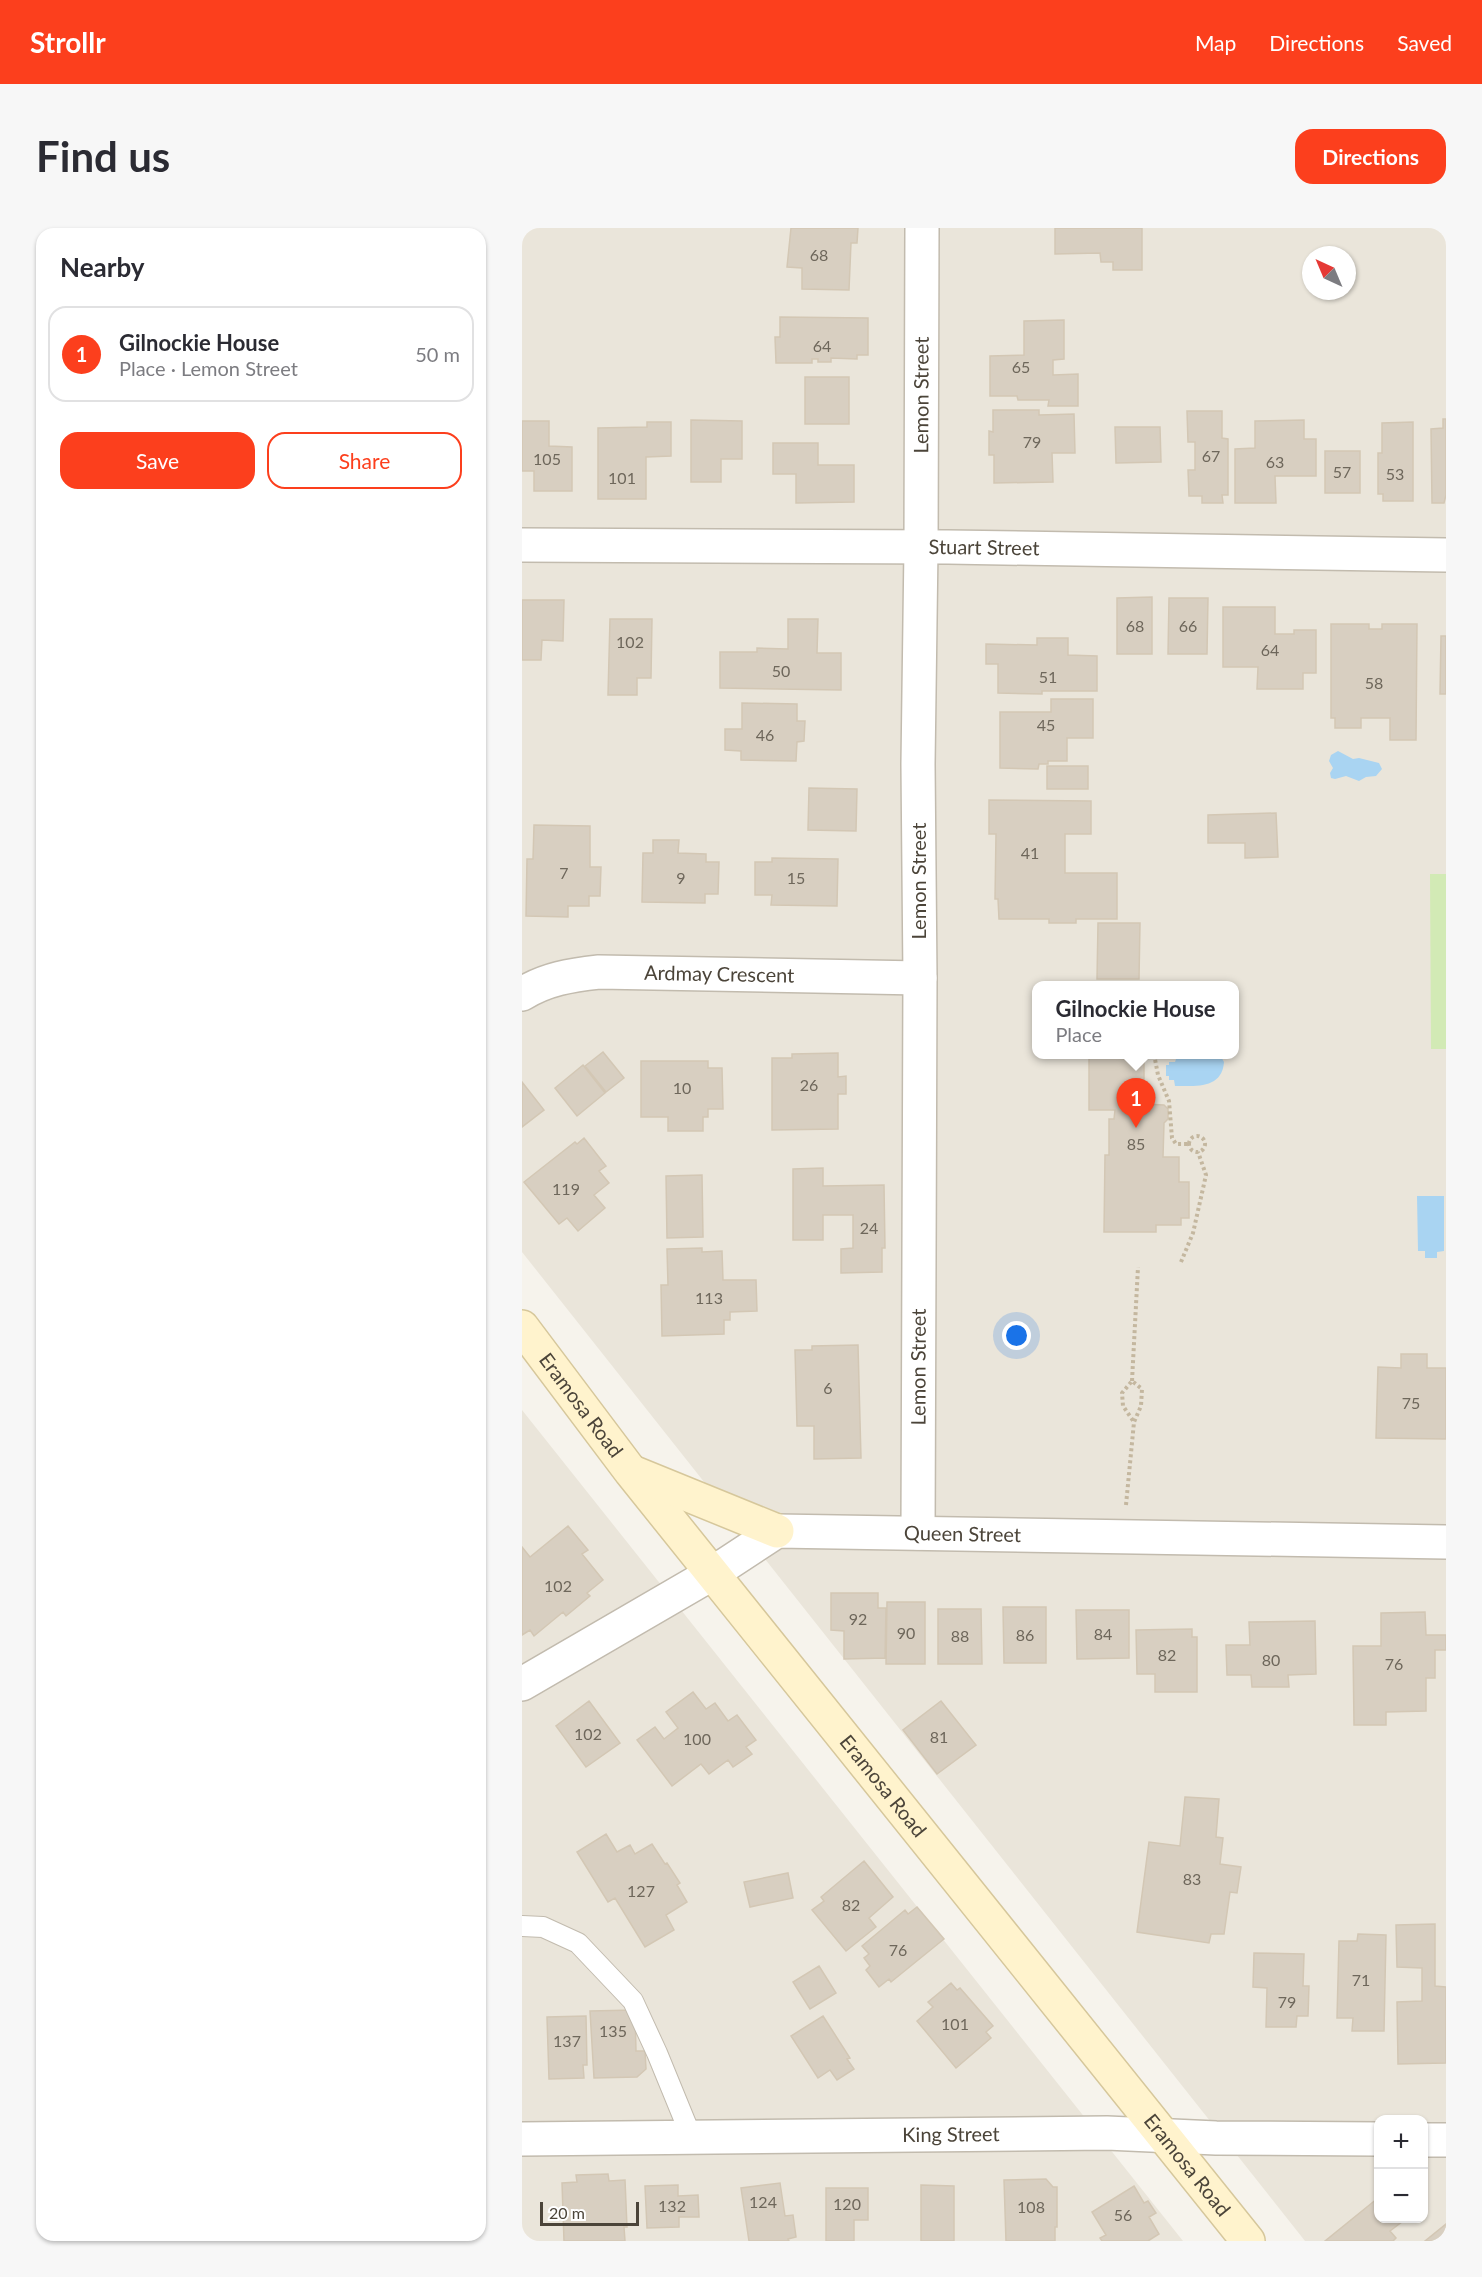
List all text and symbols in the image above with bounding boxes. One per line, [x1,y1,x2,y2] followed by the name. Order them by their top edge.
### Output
[30,25,106,59] text: Strollr
[1195,30,1236,55] text: Map
[1269,30,1364,55] text: Directions
[1397,30,1452,55] text: Saved
[1295,129,1446,184] button: Directions
[36,131,170,181] text: Find us
[810,245,828,264] house number: 68
[1302,246,1356,300] north arrow
[60,251,145,283] text: Nearby
[119,329,279,356] text: Gilnockie House
[813,336,831,355] house number: 64
[908,337,933,454] street label: Lemon Street
[76,342,87,366] text: 1
[415,342,460,366] text: 50 m
[119,356,298,380] text: Place · Lemon Street
[1012,357,1030,376] house number: 65
[60,432,255,489] button: Save
[267,432,462,489] button: Share
[1023,432,1041,451] house number: 79
[1202,446,1220,465] house number: 67
[533,449,561,468] house number: 105
[1266,452,1284,471] house number: 63
[1333,462,1351,481] house number: 57
[1386,464,1404,483] house number: 53
[608,468,636,487] house number: 101
[928,534,1040,559] street label: Stuart Street
[1126,616,1144,635] house number: 68
[1179,616,1197,635] house number: 66
[616,632,644,651] house number: 102
[1261,640,1279,659] house number: 64
[772,661,790,680] house number: 50
[1039,667,1057,686] house number: 51
[1365,673,1383,692] house number: 58
[1037,715,1055,734] house number: 45
[756,725,774,744] house number: 46
[906,823,930,939] street label: Lemon Street
[1021,843,1039,862] house number: 41
[559,863,569,882] house number: 7
[676,868,686,887] house number: 9
[787,868,805,887] house number: 15
[644,960,795,987] street label: Ardmay Crescent
[1032,981,1239,1059] popup
[1055,995,1216,1022] text: Gilnockie House
[1055,1022,1102,1046] text: Place
[800,1075,818,1094] house number: 26
[673,1078,691,1097] house number: 10
[1116,1078,1156,1128] pin: 1
[1127,1134,1145,1153] house number: 85
[552,1179,580,1198] house number: 119
[860,1218,878,1237] house number: 24
[695,1288,723,1307] house number: 113
[905,1309,930,1425] street label: Lemon Street
[1002,1321,1031,1350] your location
[535,1348,629,1462] street label: Eramosa Road
[823,1378,833,1397] house number: 6
[1402,1393,1420,1412] house number: 75
[904,1520,1021,1546] street label: Queen Street
[544,1576,572,1595] house number: 102
[849,1609,867,1628] house number: 92
[897,1623,915,1642] house number: 90
[1094,1624,1112,1643] house number: 84
[1016,1625,1034,1644] house number: 86
[951,1626,969,1645] house number: 88
[1158,1645,1176,1664] house number: 82
[1262,1650,1280,1669] house number: 80
[1385,1654,1403,1673] house number: 76
[574,1724,602,1743] house number: 102
[930,1727,948,1746] house number: 81
[683,1729,711,1748] house number: 100
[835,1729,932,1841] street label: Eramosa Road
[1183,1869,1201,1888] house number: 83
[627,1881,655,1900] house number: 127
[842,1895,860,1914] house number: 82
[889,1940,907,1959] house number: 76
[1352,1970,1370,1989] house number: 71
[1278,1992,1296,2011] house number: 79
[941,2014,969,2033] house number: 101
[599,2021,627,2040] house number: 135
[553,2031,581,2050] house number: 137
[1140,2108,1236,2220] street label: Eramosa Road
[1374,2115,1428,2223] map controls
[1374,2115,1428,2169] button: +
[902,2121,1000,2146] street label: King Street
[1374,2169,1428,2223] button: −
[749,2192,777,2211] house number: 124
[833,2194,861,2213] house number: 120
[658,2196,686,2215] house number: 132
[1017,2197,1045,2216] house number: 108
[540,2199,639,2226] scale bar
[549,2203,585,2222] text: 20 m
[1114,2205,1132,2224] house number: 56

